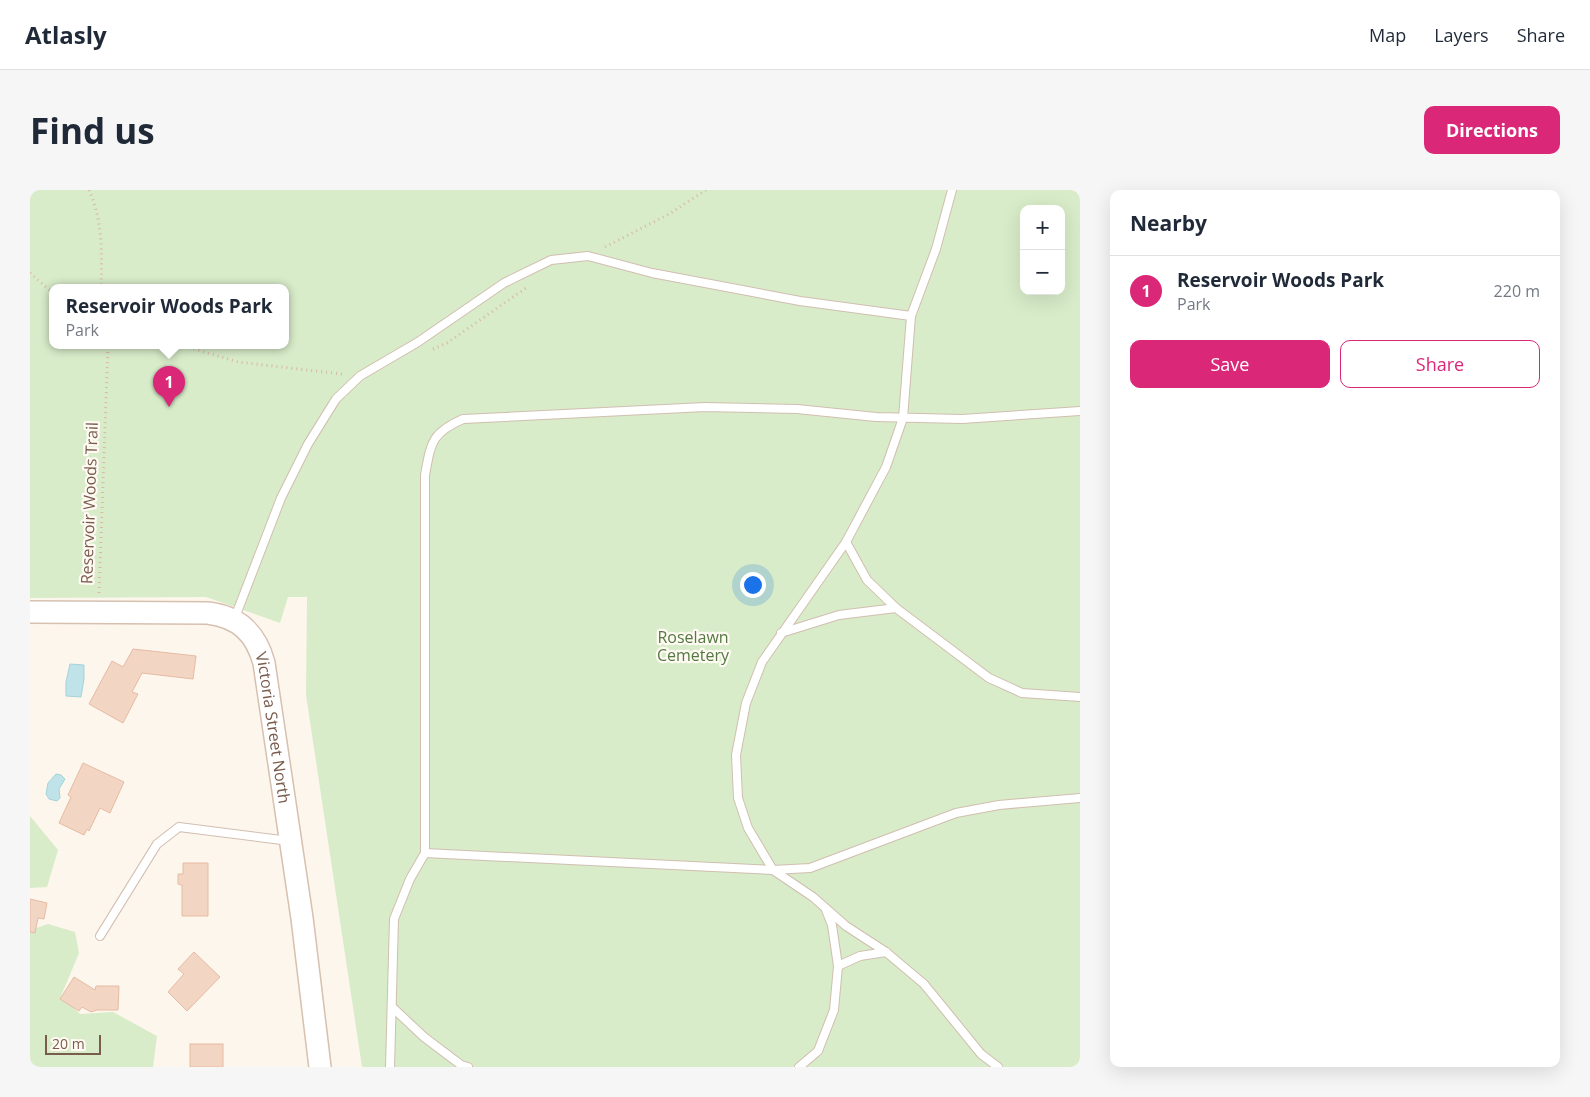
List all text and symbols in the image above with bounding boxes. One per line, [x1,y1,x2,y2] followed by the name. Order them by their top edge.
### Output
[25,18,107,51] text: Atlasly
[1369,23,1406,47] text: Map
[1434,23,1489,47] text: Layers
[1517,23,1565,47] text: Share
[1424,106,1560,154] button: Directions
[30,107,155,154] text: Find us
[1020,205,1065,295] map controls
[1020,205,1065,250] button: +
[1130,209,1207,237] text: Nearby
[1020,250,1065,295] button: −
[1177,267,1384,293] text: Reservoir Woods Park
[1141,280,1151,302] text: 1
[1494,280,1540,302] text: 220 m
[49,284,289,349] popup
[65,293,273,319] text: Reservoir Woods Park
[1177,293,1210,315] text: Park
[65,319,99,341] text: Park
[1130,340,1330,388] button: Save
[1340,340,1540,388] button: Share
[153,366,185,407] pin: 1
[75,422,103,584] street label: Reservoir Woods Trail
[740,572,766,598] your location
[657,626,730,666] park label: Roselawn Cemetery
[250,649,296,805] street label: Victoria Street North
[45,1032,101,1055] scale bar
[52,1034,85,1053] text: 20 m

